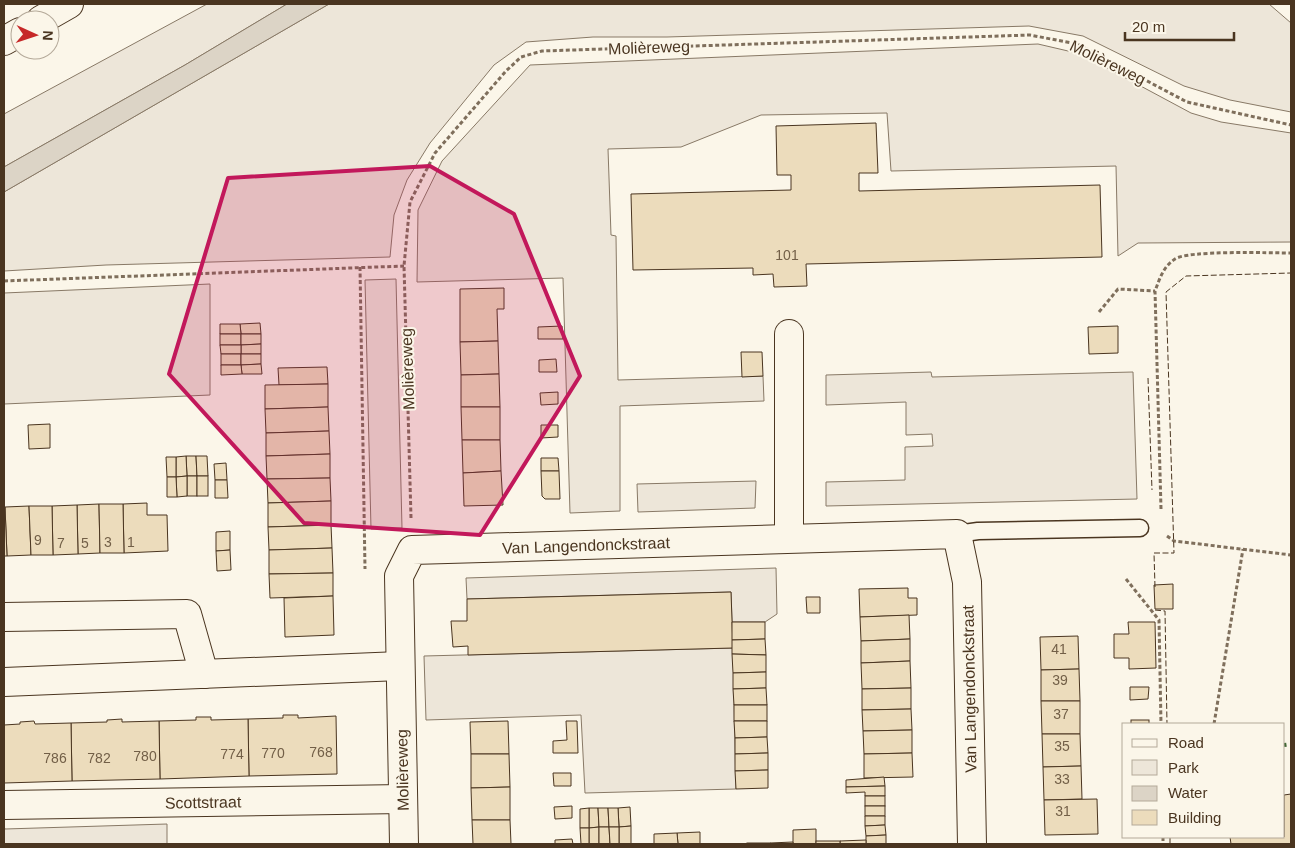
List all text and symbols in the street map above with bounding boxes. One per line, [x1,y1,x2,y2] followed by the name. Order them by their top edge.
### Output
[10,10,60,60] north arrow
[1125,10,1234,42] scale bar
[1132,18,1165,35] text: 20 m
[40,30,56,41] text: N
[1067,37,1148,88] street label: Molièreweg
[608,38,690,57] street label: Molièreweg
[775,247,799,263] house number: 101
[398,328,417,410] street label: Molièreweg
[34,532,42,548] house number: 9
[104,534,112,550] house number: 3
[127,534,135,550] house number: 1
[502,534,671,557] street label: Van Langendonckstraat
[57,535,65,551] house number: 7
[81,535,89,551] house number: 5
[960,604,979,773] street label: Van Langendonckstraat
[1051,641,1067,657] house number: 41
[1052,672,1068,688] house number: 39
[1053,706,1069,722] house number: 37
[1122,723,1285,838] legend
[393,729,412,811] street label: Molièreweg
[1168,734,1204,751] text: Road
[1054,738,1070,754] house number: 35
[309,744,333,760] house number: 768
[261,745,285,761] house number: 770
[220,746,244,762] house number: 774
[133,748,157,764] house number: 780
[43,750,67,766] house number: 786
[87,750,111,766] house number: 782
[1168,759,1199,776] text: Park
[1054,771,1070,787] house number: 33
[1168,784,1207,801] text: Water
[165,793,242,812] street label: Scottstraat
[1055,803,1071,819] house number: 31
[1168,809,1221,826] text: Building

